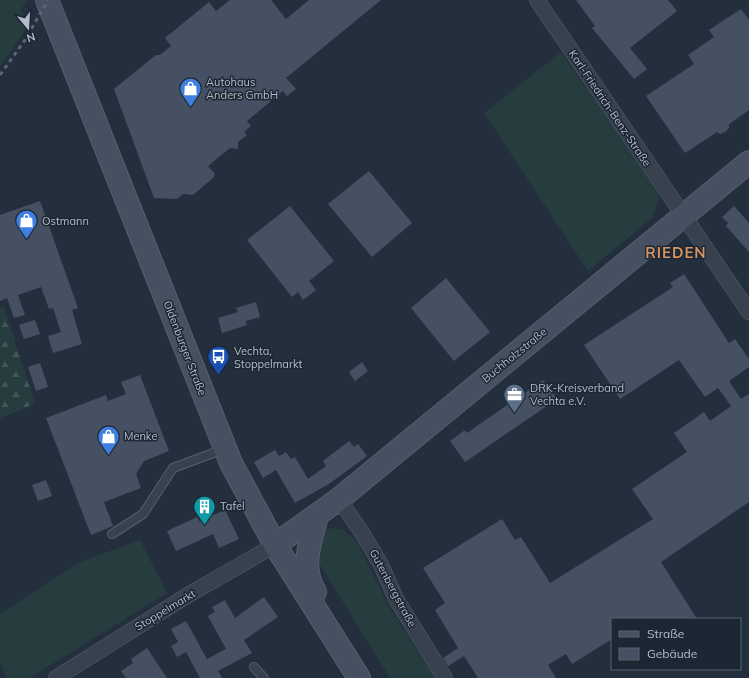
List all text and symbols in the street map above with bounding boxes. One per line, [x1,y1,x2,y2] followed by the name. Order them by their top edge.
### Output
[8,8,48,48] north arrow
[25,30,37,45] text: N
[566,47,654,169] street label: Karl-Friedrich-Benz-Straße
[178,75,204,108] shop icon: Autohaus Anders GmbH
[206,75,278,102] place label: Autohaus Anders GmbH
[13,208,39,241] shop icon: Ostmann
[42,214,89,228] place label: Ostmann
[645,243,707,262] district label: RIEDEN
[160,298,210,398] street label: Oldenburger Straße
[479,325,549,385] street label: Buchholzstraße
[206,344,232,377] bus stop icon: Vechta, Stoppelmarkt
[234,344,302,371] place label: Vechta, Stoppelmarkt
[502,381,528,414] office icon: DRK-Kreisverband Vechta e.V.
[530,381,624,408] place label: DRK-Kreisverband Vechta e.V.
[96,423,122,456] shop icon: Menke
[124,429,157,443] place label: Menke
[192,493,218,526] building icon: Tafel
[220,499,245,513] place label: Tafel
[367,547,419,629] street label: Gutenbergstraße
[132,586,198,634] street label: Stoppelmarkt
[611,618,741,670] legend
[647,626,684,641] text: Straße
[647,646,697,661] text: Gebäude

